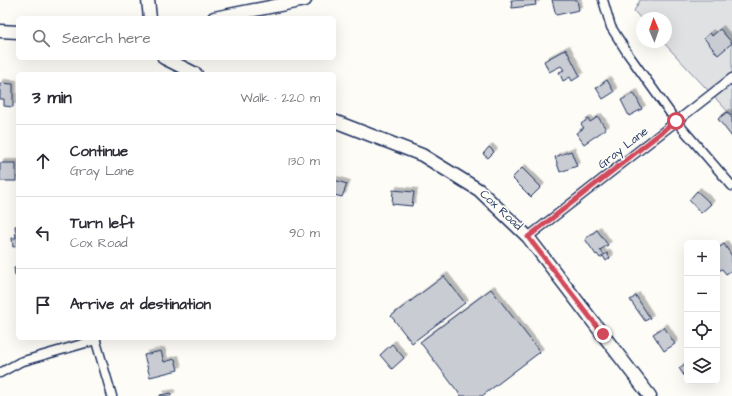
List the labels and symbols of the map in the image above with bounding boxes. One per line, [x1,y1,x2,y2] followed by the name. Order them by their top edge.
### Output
[636,12,672,48] north arrow
[667,112,685,130] route start
[594,123,653,174] street label: Gray Lane
[476,186,526,234] street label: Cox Road
[594,325,612,343] route end

